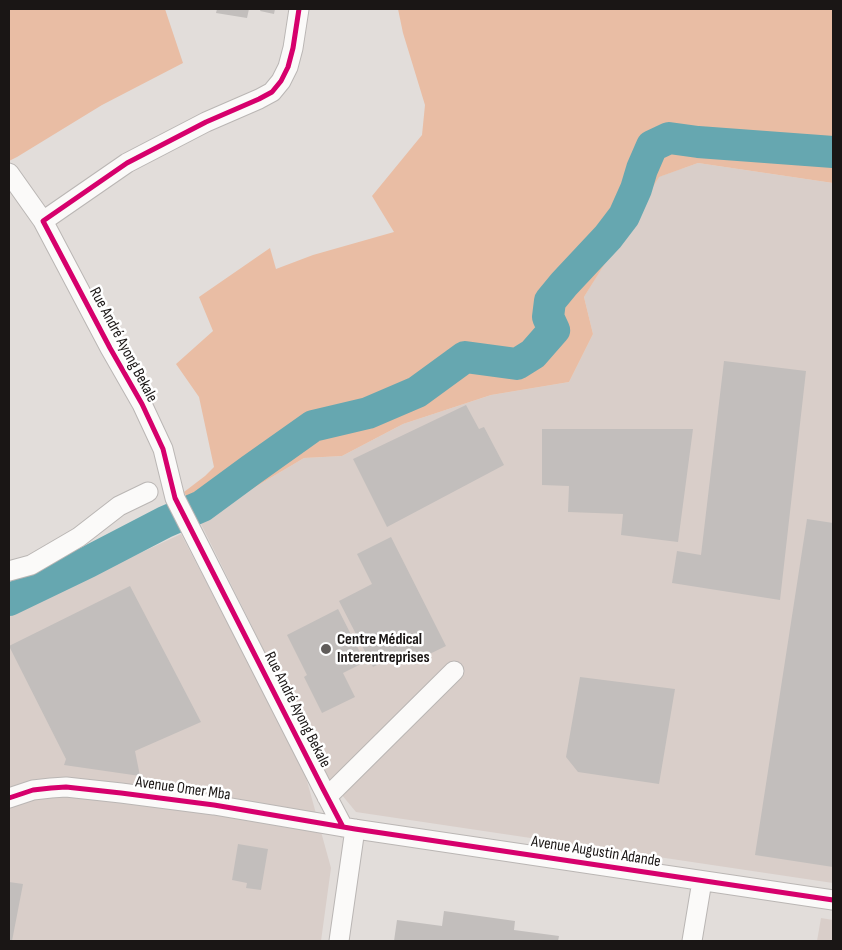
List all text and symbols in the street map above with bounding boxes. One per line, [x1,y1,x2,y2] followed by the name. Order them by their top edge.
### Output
[85,284,161,406] street label: Rue André Ayong Bekale
[337,630,430,668] place label: Centre Médical Interentreprises
[319,642,333,656] marker: Centre Médical Interentreprises
[260,649,334,771] street label: Rue André Ayong Bekale
[134,773,232,805] street label: Avenue Omer Mba
[530,832,662,872] street label: Avenue Augustin Adande

